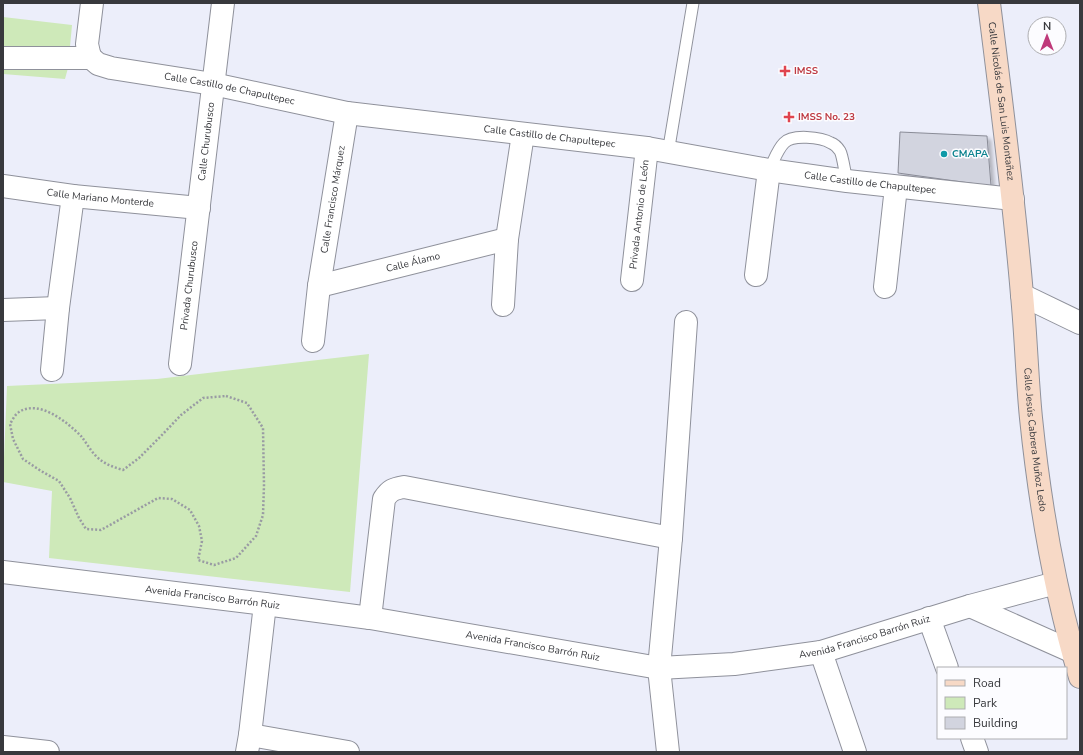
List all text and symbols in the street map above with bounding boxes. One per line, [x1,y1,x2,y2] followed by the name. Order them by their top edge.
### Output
[1027,16,1067,56] north arrow
[1043,19,1051,34] text: N
[984,21,1018,182] street label: Calle Nicolás de San Luis Montañez
[794,64,818,78] place label: IMSS
[779,65,791,77] marker: IMSS
[163,69,296,109] street label: Calle Castillo de Chapultepec
[195,101,218,182] street label: Calle Churubusco
[798,110,855,124] place label: IMSS No. 23
[783,111,795,123] marker: IMSS No. 23
[483,122,617,151] street label: Calle Castillo de Chapultepec
[317,144,349,254] street label: Calle Francisco Márquez
[952,147,989,161] place label: CMAPA
[939,149,949,159] marker: CMAPA
[626,159,653,270] street label: Privada Antonio de León
[803,168,937,198] street label: Calle Castillo de Chapultepec
[46,185,155,211] street label: Calle Mariano Monterde
[177,240,202,331] street label: Privada Churubusco
[385,249,442,276] street label: Calle Álamo
[1020,367,1050,513] street label: Calle Jesús Cabrera Muñoz Ledo
[144,582,281,613] street label: Avenida Francisco Barrón Ruiz
[798,612,932,662] street label: Avenida Francisco Barrón Ruiz
[465,628,601,665] street label: Avenida Francisco Barrón Ruiz
[937,667,1067,739] legend
[973,675,1001,691] text: Road
[973,695,998,711] text: Park
[973,715,1018,731] text: Building

